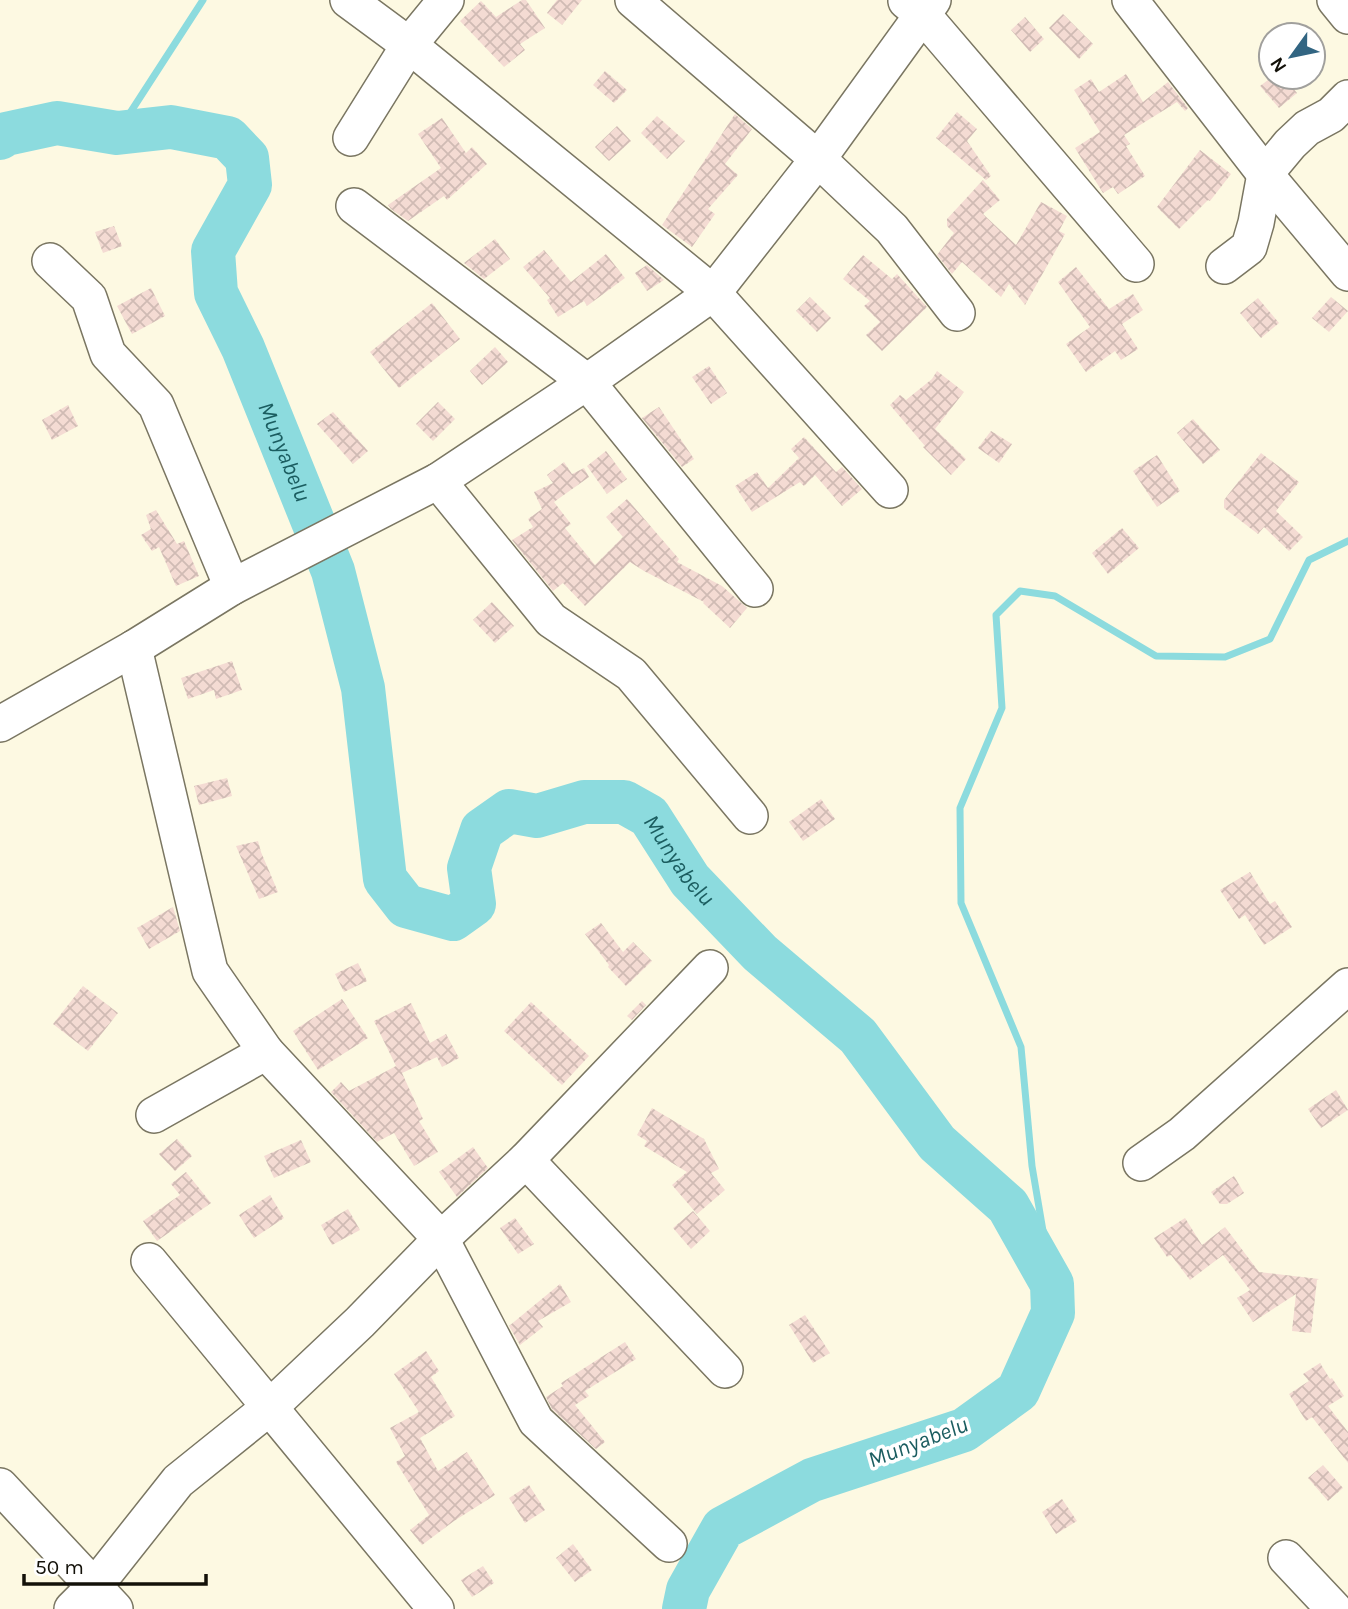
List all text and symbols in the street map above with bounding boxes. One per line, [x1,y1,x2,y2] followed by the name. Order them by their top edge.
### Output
[1257,21,1327,91] north arrow
[1266,53,1292,76] text: N
[253,398,317,505] water label: Munyabelu
[638,810,721,911] water label: Munyabelu
[864,1411,972,1473] water label: Munyabelu
[24,1542,206,1586] scale bar
[35,1555,84,1579] text: 50 m

